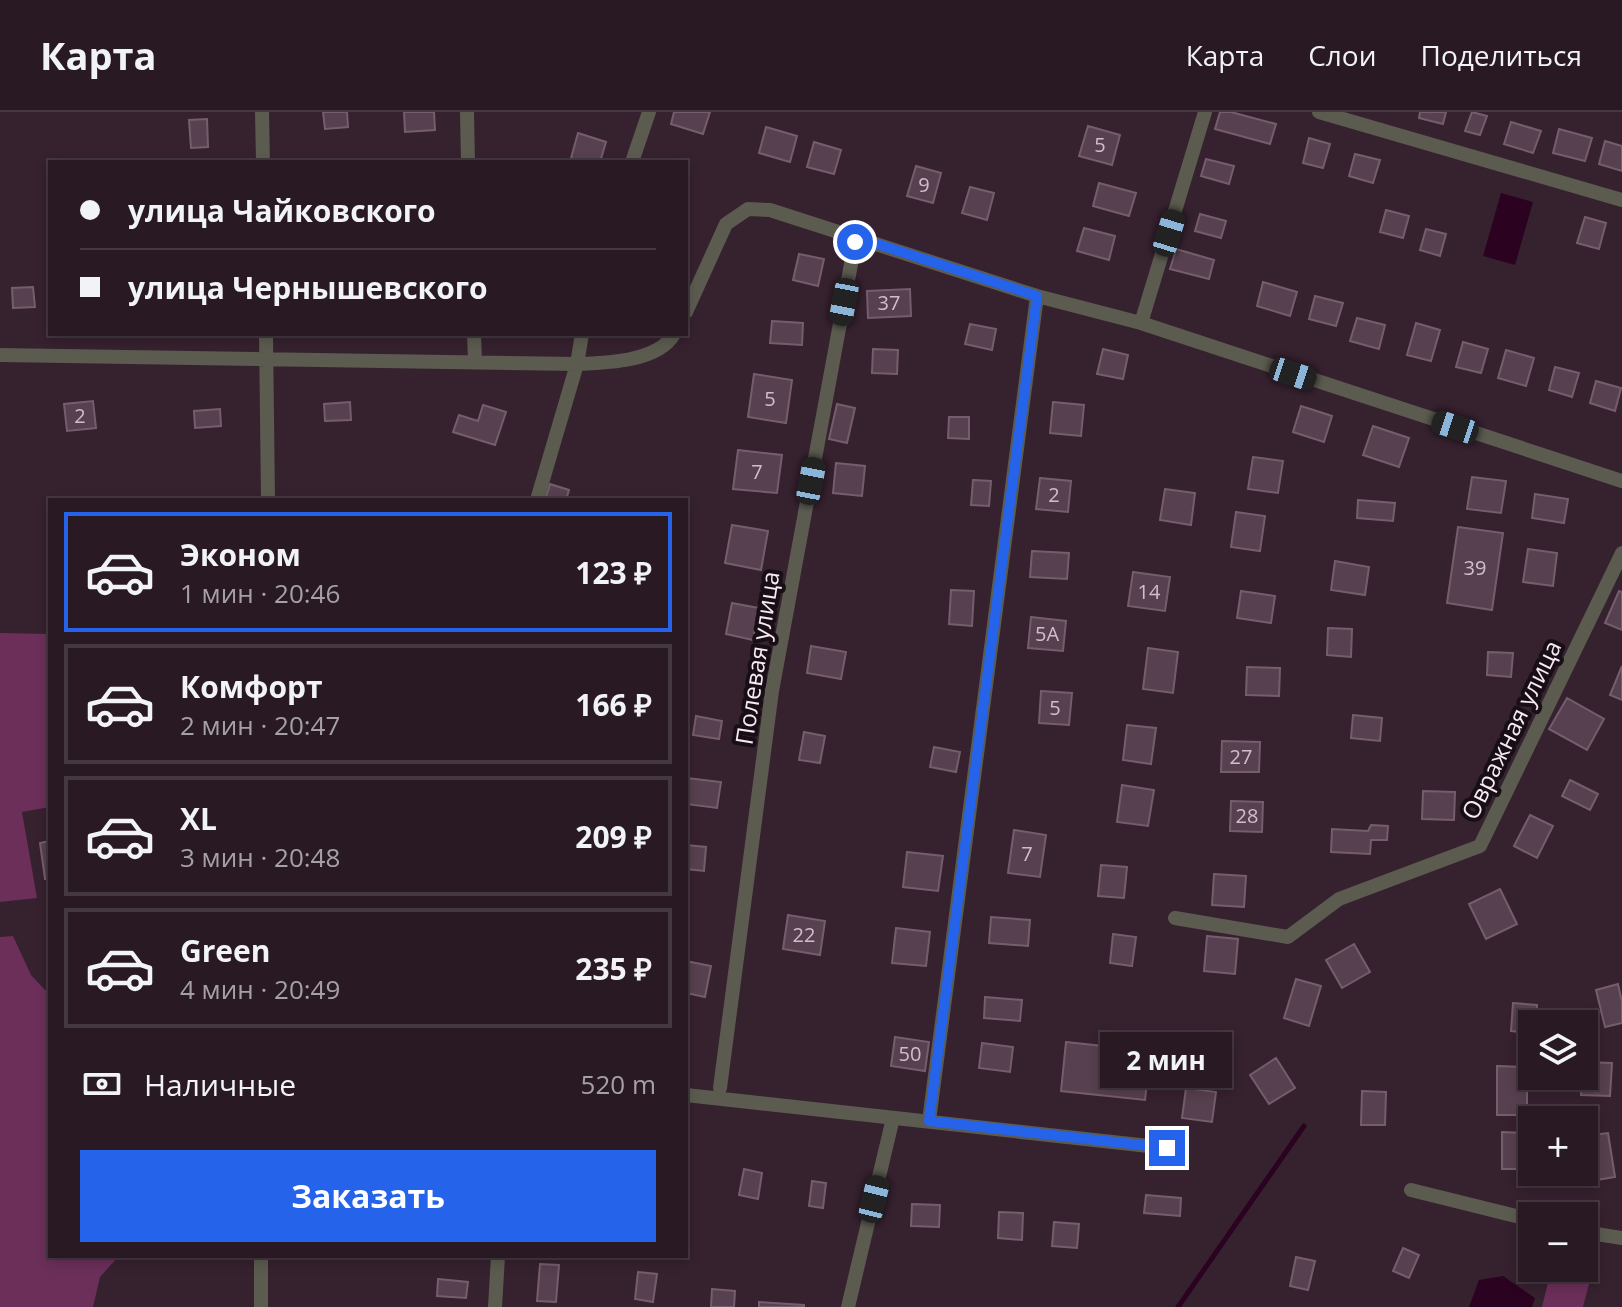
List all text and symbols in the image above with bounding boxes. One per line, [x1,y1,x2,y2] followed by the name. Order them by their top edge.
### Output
[40,29,157,81] text: Карта
[1186,36,1264,74] text: Карта
[1308,36,1377,74] text: Слои
[1421,36,1582,74] text: Поделиться
[1094,131,1106,158] house number: 5
[918,171,930,198] house number: 9
[128,190,436,231] text: улица Чайковского
[1151,207,1187,259] car
[837,224,873,260] route start
[128,267,488,308] text: улица Чернышевского
[828,276,860,328] car
[878,289,900,316] house number: 37
[1266,355,1320,393] car
[764,385,776,412] house number: 5
[74,402,86,429] house number: 2
[1428,408,1482,446] car
[795,455,827,507] car
[751,458,763,485] house number: 7
[1048,481,1060,508] house number: 2
[180,534,301,575] text: Эконом
[84,536,156,608] icon: car
[575,552,652,593] text: 123 ₽
[1464,554,1486,581] house number: 39
[727,569,787,747] street label: Полевая улица
[180,575,340,611] text: 1 мин · 20:46
[1138,578,1161,605] house number: 14
[1035,620,1059,647] house number: 5А
[1453,634,1568,824] street label: Овражная улица
[180,666,323,707] text: Комфорт
[84,668,156,740] icon: car
[575,684,652,725] text: 166 ₽
[1049,694,1061,721] house number: 5
[180,707,340,743] text: 2 мин · 20:47
[1230,743,1252,770] house number: 27
[180,798,217,839] text: XL
[84,800,156,872] icon: car
[1236,802,1258,829] house number: 28
[575,816,652,857] text: 209 ₽
[180,839,340,875] text: 3 мин · 20:48
[1021,840,1033,867] house number: 7
[793,921,815,948] house number: 22
[180,930,271,971] text: Green
[84,932,156,1004] icon: car
[575,948,652,989] text: 235 ₽
[180,971,340,1007] text: 4 мин · 20:49
[1518,1010,1598,1282] map controls
[1518,1010,1598,1090] button: layers
[1101,1032,1233,1088] callout: 2 мин
[899,1040,921,1067] house number: 50
[1126,1042,1206,1078] text: 2 мин
[80,1062,124,1106] icon: cash
[144,1064,296,1105] text: Наличные
[581,1066,656,1102] text: 520 m
[1518,1106,1598,1186] button: +
[1149,1130,1185,1166] route end
[80,1150,656,1242] button: Заказать
[857,1173,891,1225] car
[1518,1202,1598,1282] button: −

